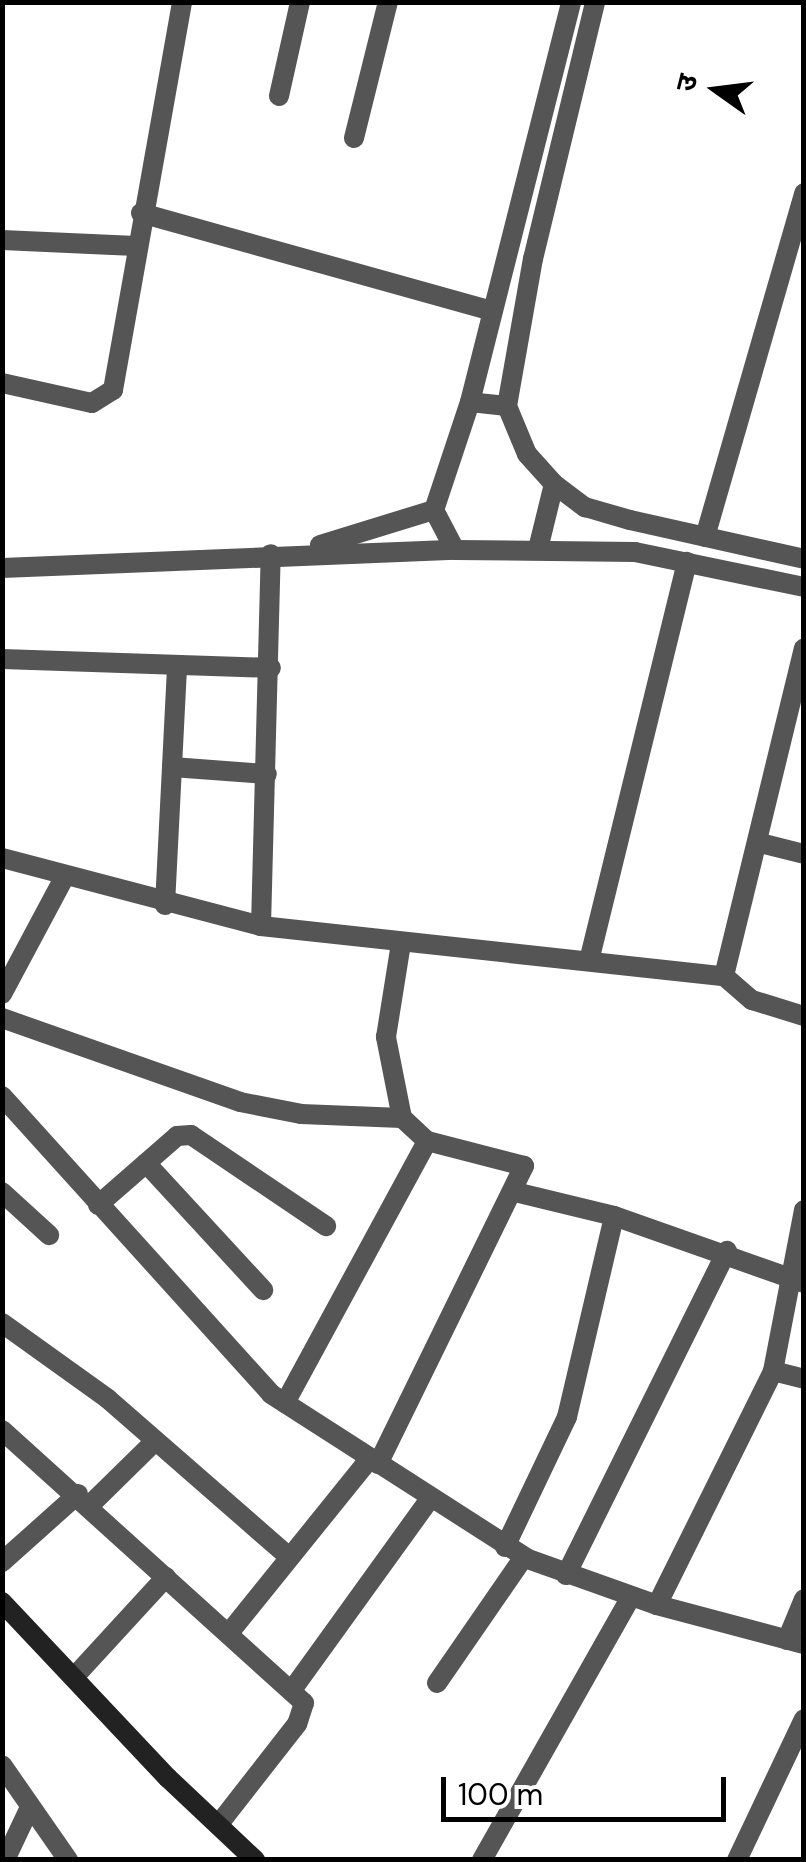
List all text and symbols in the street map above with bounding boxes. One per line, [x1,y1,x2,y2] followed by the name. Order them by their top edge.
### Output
[666,40,766,140] north arrow
[666,70,706,95] text: उ
[446,1757,731,1819] scale bar
[458,1775,543,1814] text: 100 m

